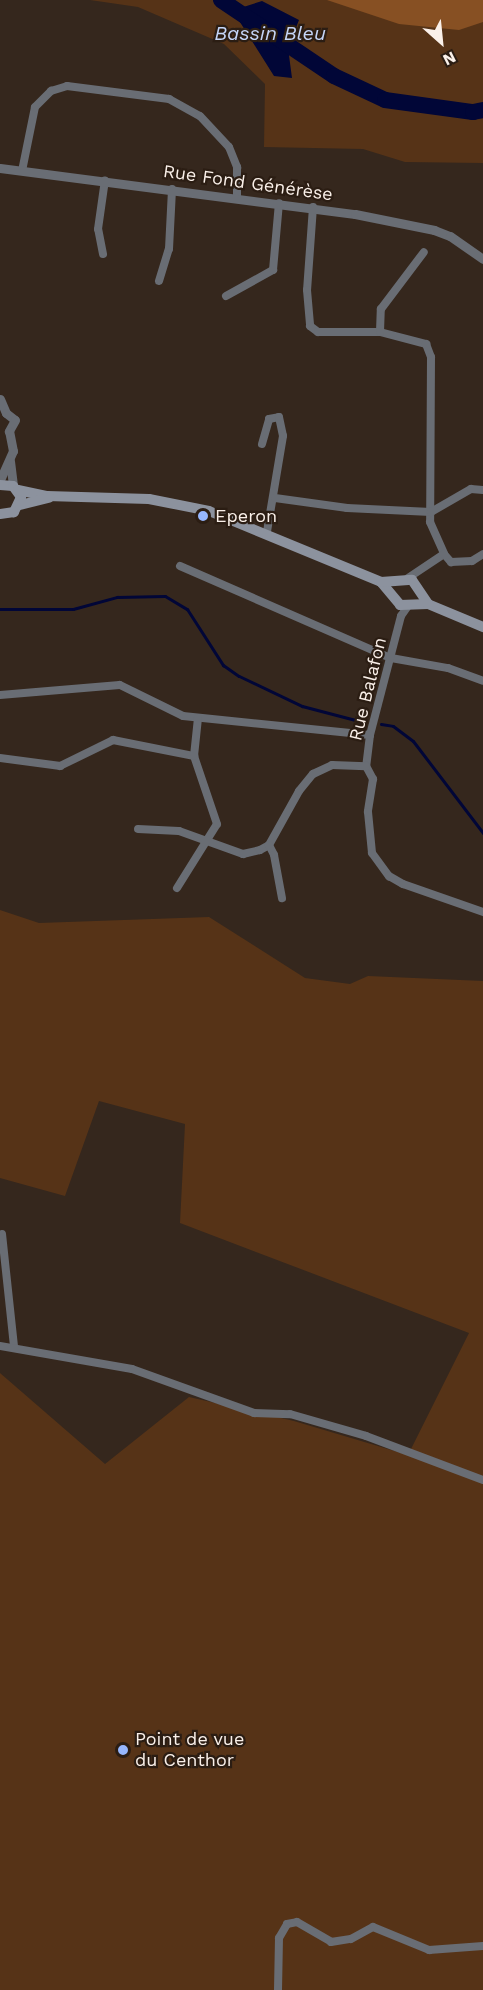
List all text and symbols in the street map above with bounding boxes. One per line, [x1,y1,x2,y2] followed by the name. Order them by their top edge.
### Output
[411,12,471,72] north arrow
[214,21,326,45] water label: Bassin Bleu
[440,47,459,70] text: N
[162,160,334,206] street label: Rue Fond Générèse
[215,505,277,527] place label: Eperon
[196,509,210,523] marker: Eperon
[345,635,391,743] street label: Rue Balafon
[135,1729,245,1772] place label: Point de vue du Centhor
[116,1743,130,1757] marker: Point de vue du Centhor

